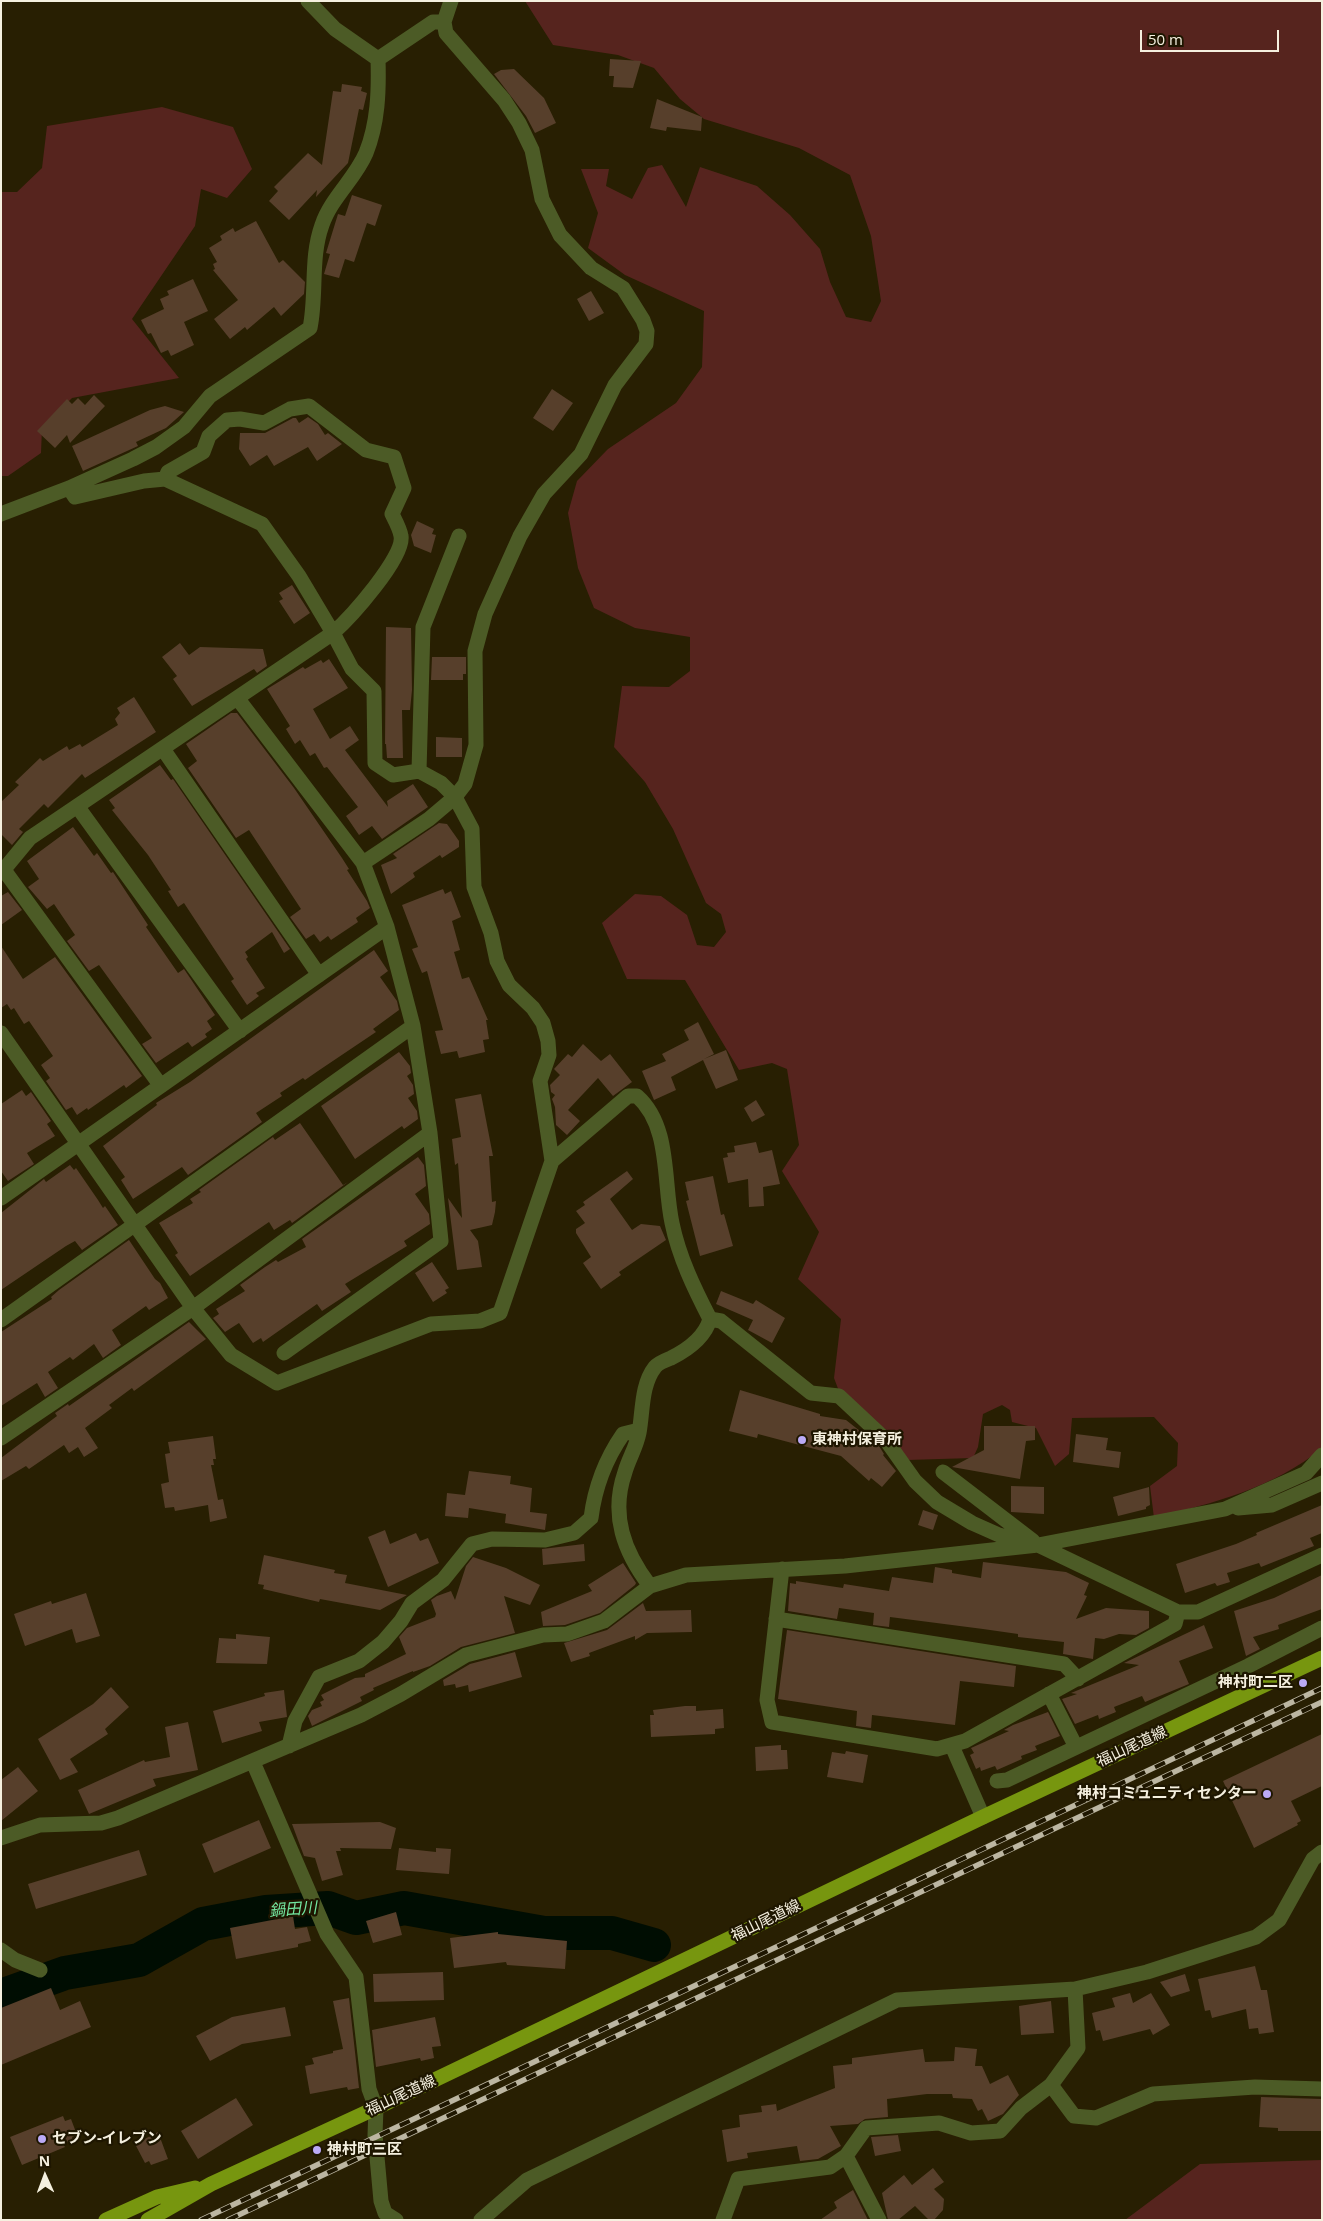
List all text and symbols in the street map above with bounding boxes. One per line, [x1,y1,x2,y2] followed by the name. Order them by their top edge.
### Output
[1143,20,1282,52] scale bar
[1148,29,1183,49] text: 50 m
[812,1431,902,1449] place label: 東神村保育所
[796,1434,808,1446] marker: 東神村保育所
[1218,1674,1293,1692] place label: 神村町二区
[1297,1677,1309,1689] marker: 神村町二区
[1094,1723,1170,1771] street label: 福山尾道線
[1077,1785,1257,1803] place label: 神村コミュ二ティセンター
[1261,1788,1273,1800] marker: 神村コミュ二ティセンター
[728,1896,804,1946] street label: 福山尾道線
[268,1899,318,1921] water label: 鍋田川
[363,2072,439,2120] street label: 福山尾道線
[52,2130,162,2148] place label: セブン-イレブン
[36,2133,48,2145] marker: セブン-イレブン
[327,2141,402,2159] place label: 神村町三区
[311,2144,323,2156] marker: 神村町三区
[20,2151,70,2201] north arrow
[38,2151,50,2170] text: N

